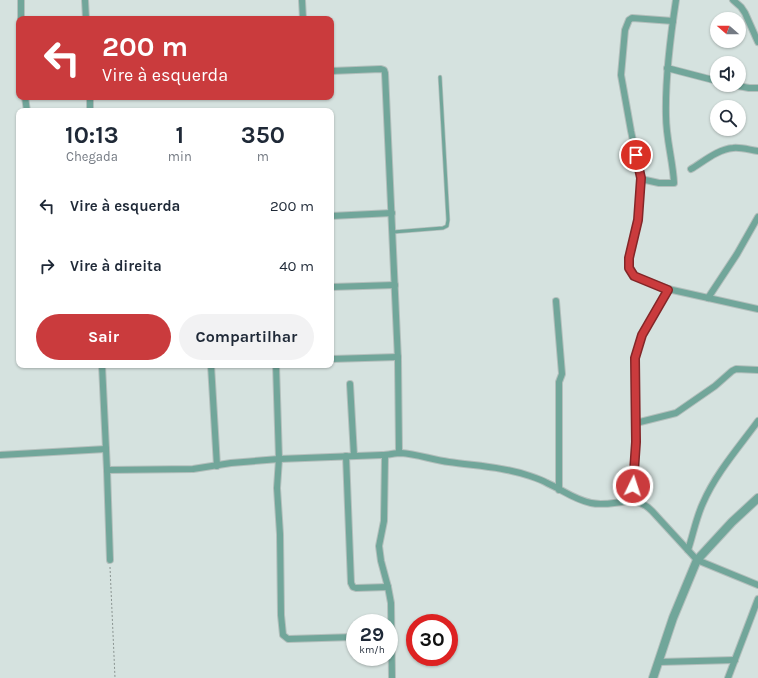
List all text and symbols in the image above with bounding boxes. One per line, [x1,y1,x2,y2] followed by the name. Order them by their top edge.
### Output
[710,12,746,48] north arrow
[710,12,746,136] map controls
[102,30,188,63] text: 200 m
[36,32,88,84] icon: left
[710,56,746,92] button: sound
[102,64,228,86] text: Vire à esquerda
[710,100,746,136] button: search
[65,121,119,149] text: 10:13
[176,121,184,149] text: 1
[241,121,285,149] text: 350
[619,138,653,172] pin
[625,144,647,166] icon: arrive
[66,149,118,164] text: Chegada
[168,149,192,164] text: min
[257,149,269,164] text: m
[36,195,58,217] icon: left
[70,197,180,215] text: Vire à esquerda
[270,197,314,215] text: 200 m
[36,255,58,277] icon: right
[70,257,162,275] text: Vire à direita
[279,257,314,275] text: 40 m
[36,314,171,360] button: Sair
[179,314,314,360] button: Compartilhar
[612,465,654,507] position arrow
[406,614,458,666] speed limit sign: 30
[360,623,384,646] text: 29
[359,644,385,656] text: km/h

